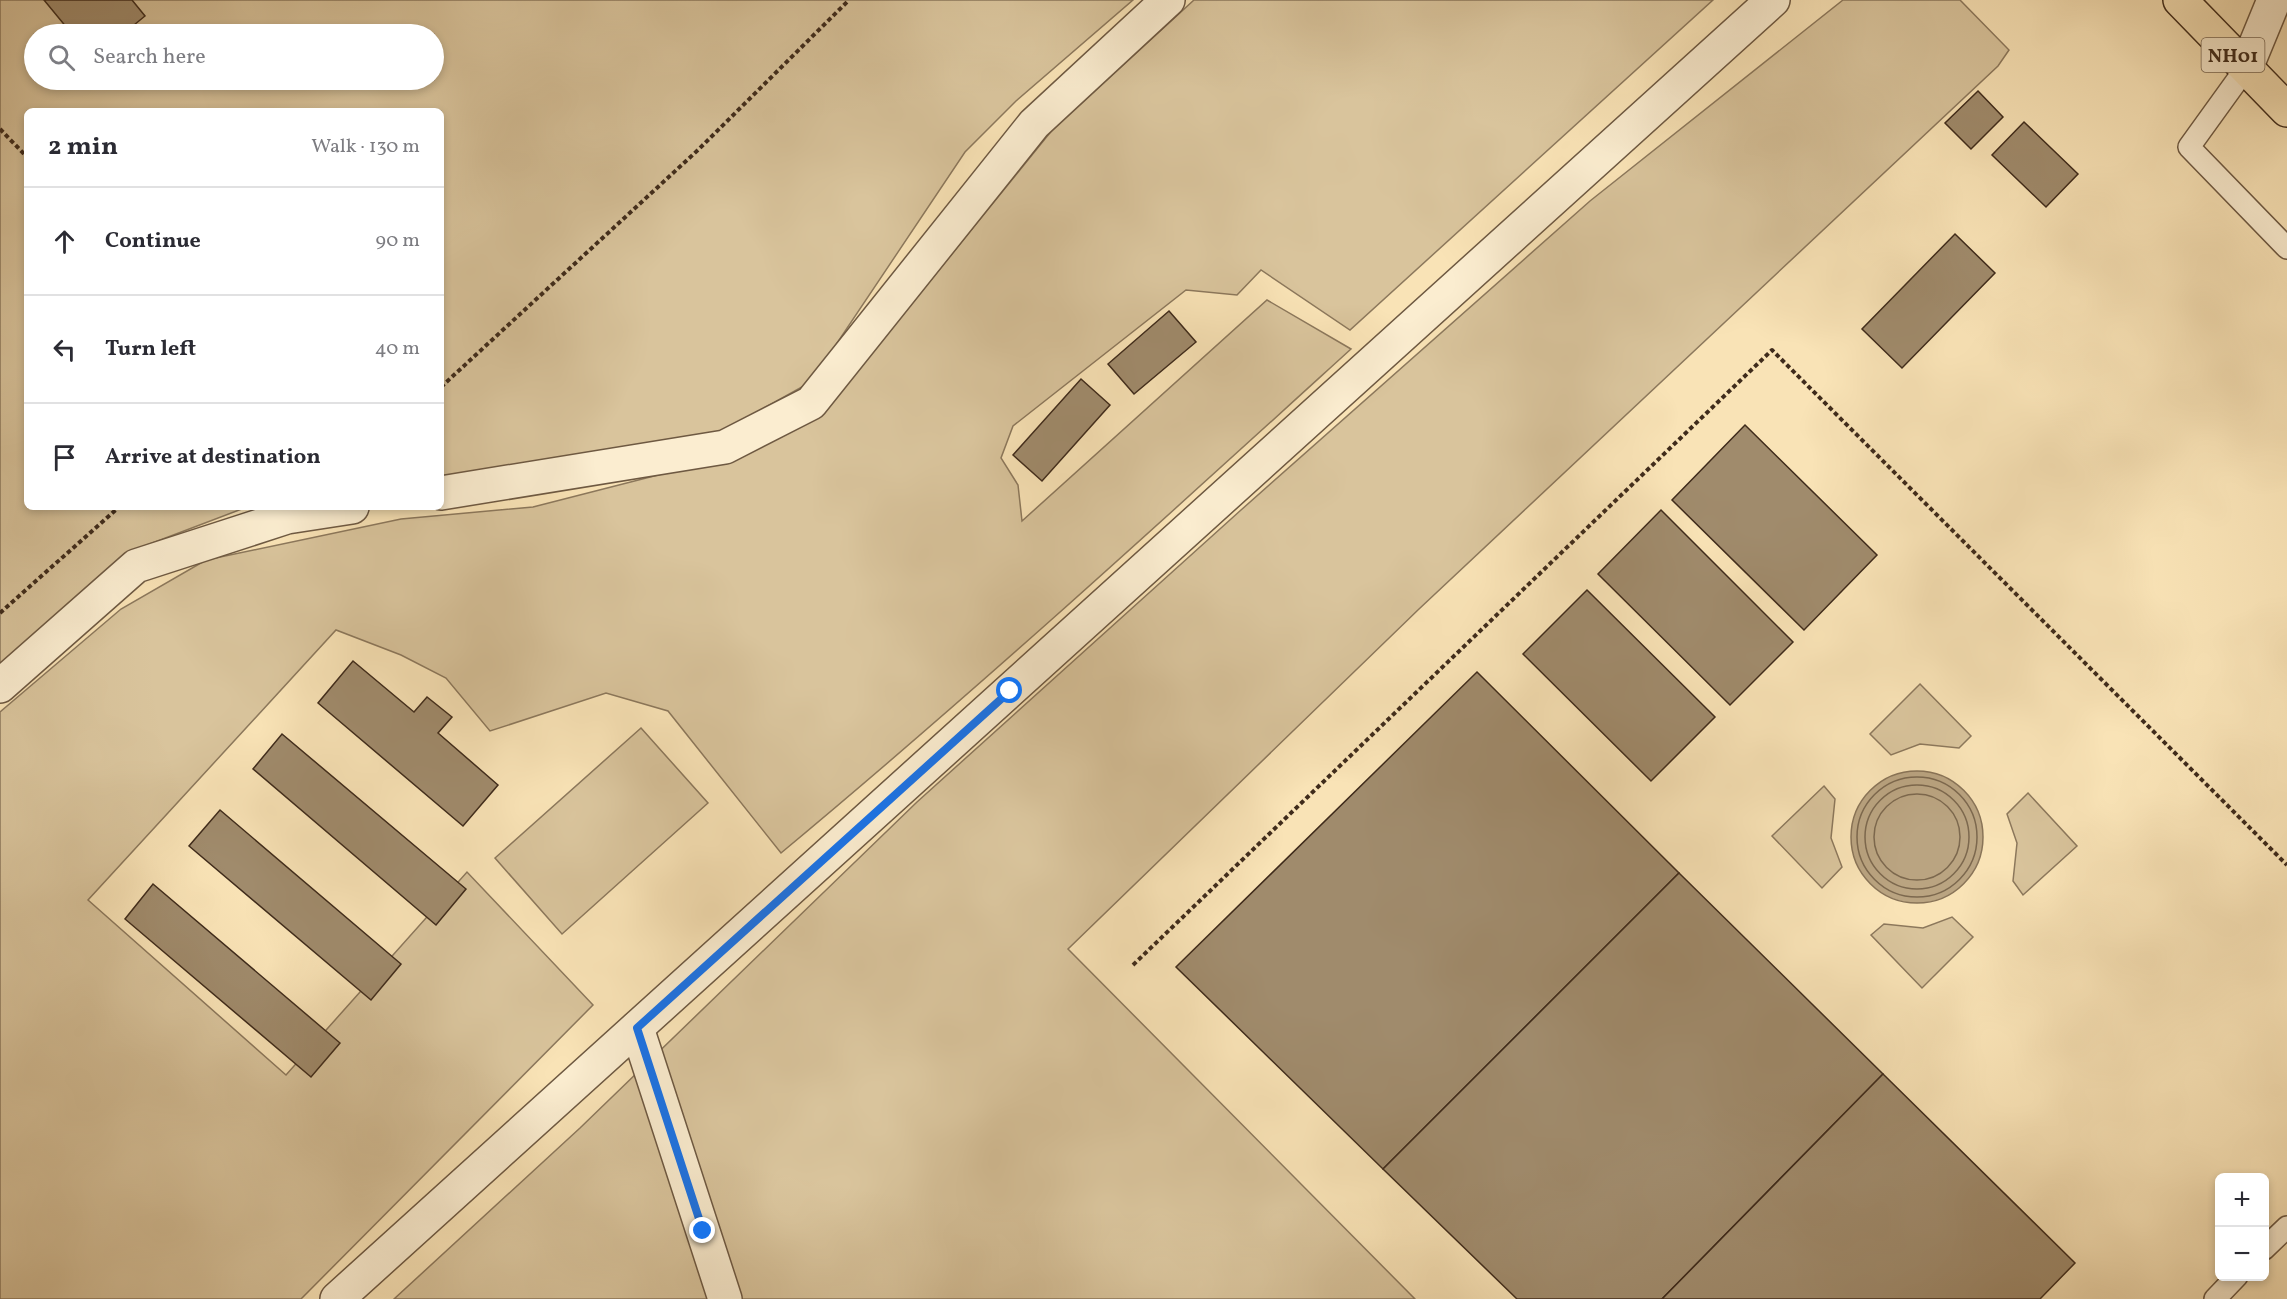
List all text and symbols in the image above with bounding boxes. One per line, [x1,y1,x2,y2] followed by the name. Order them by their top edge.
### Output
[24,24,444,90] search box
[2202,38,2264,72] road number: NH01
[45,41,78,74] icon: search
[93,42,206,73] text: Search here
[48,129,118,165] text: 2 min
[311,133,420,161] text: Walk · 130 m
[48,225,81,258] icon: ahead
[105,226,201,257] text: Continue
[376,227,420,255] text: 90 m
[48,333,81,366] icon: left
[105,334,196,365] text: Turn left
[375,335,420,363] text: 40 m
[48,441,81,474] icon: arrive
[105,442,321,473] text: Arrive at destination
[996,677,1022,703] route start
[2215,1173,2269,1281] map controls
[2215,1173,2269,1227] button: +
[689,1217,715,1243] route end
[2215,1227,2269,1281] button: −

